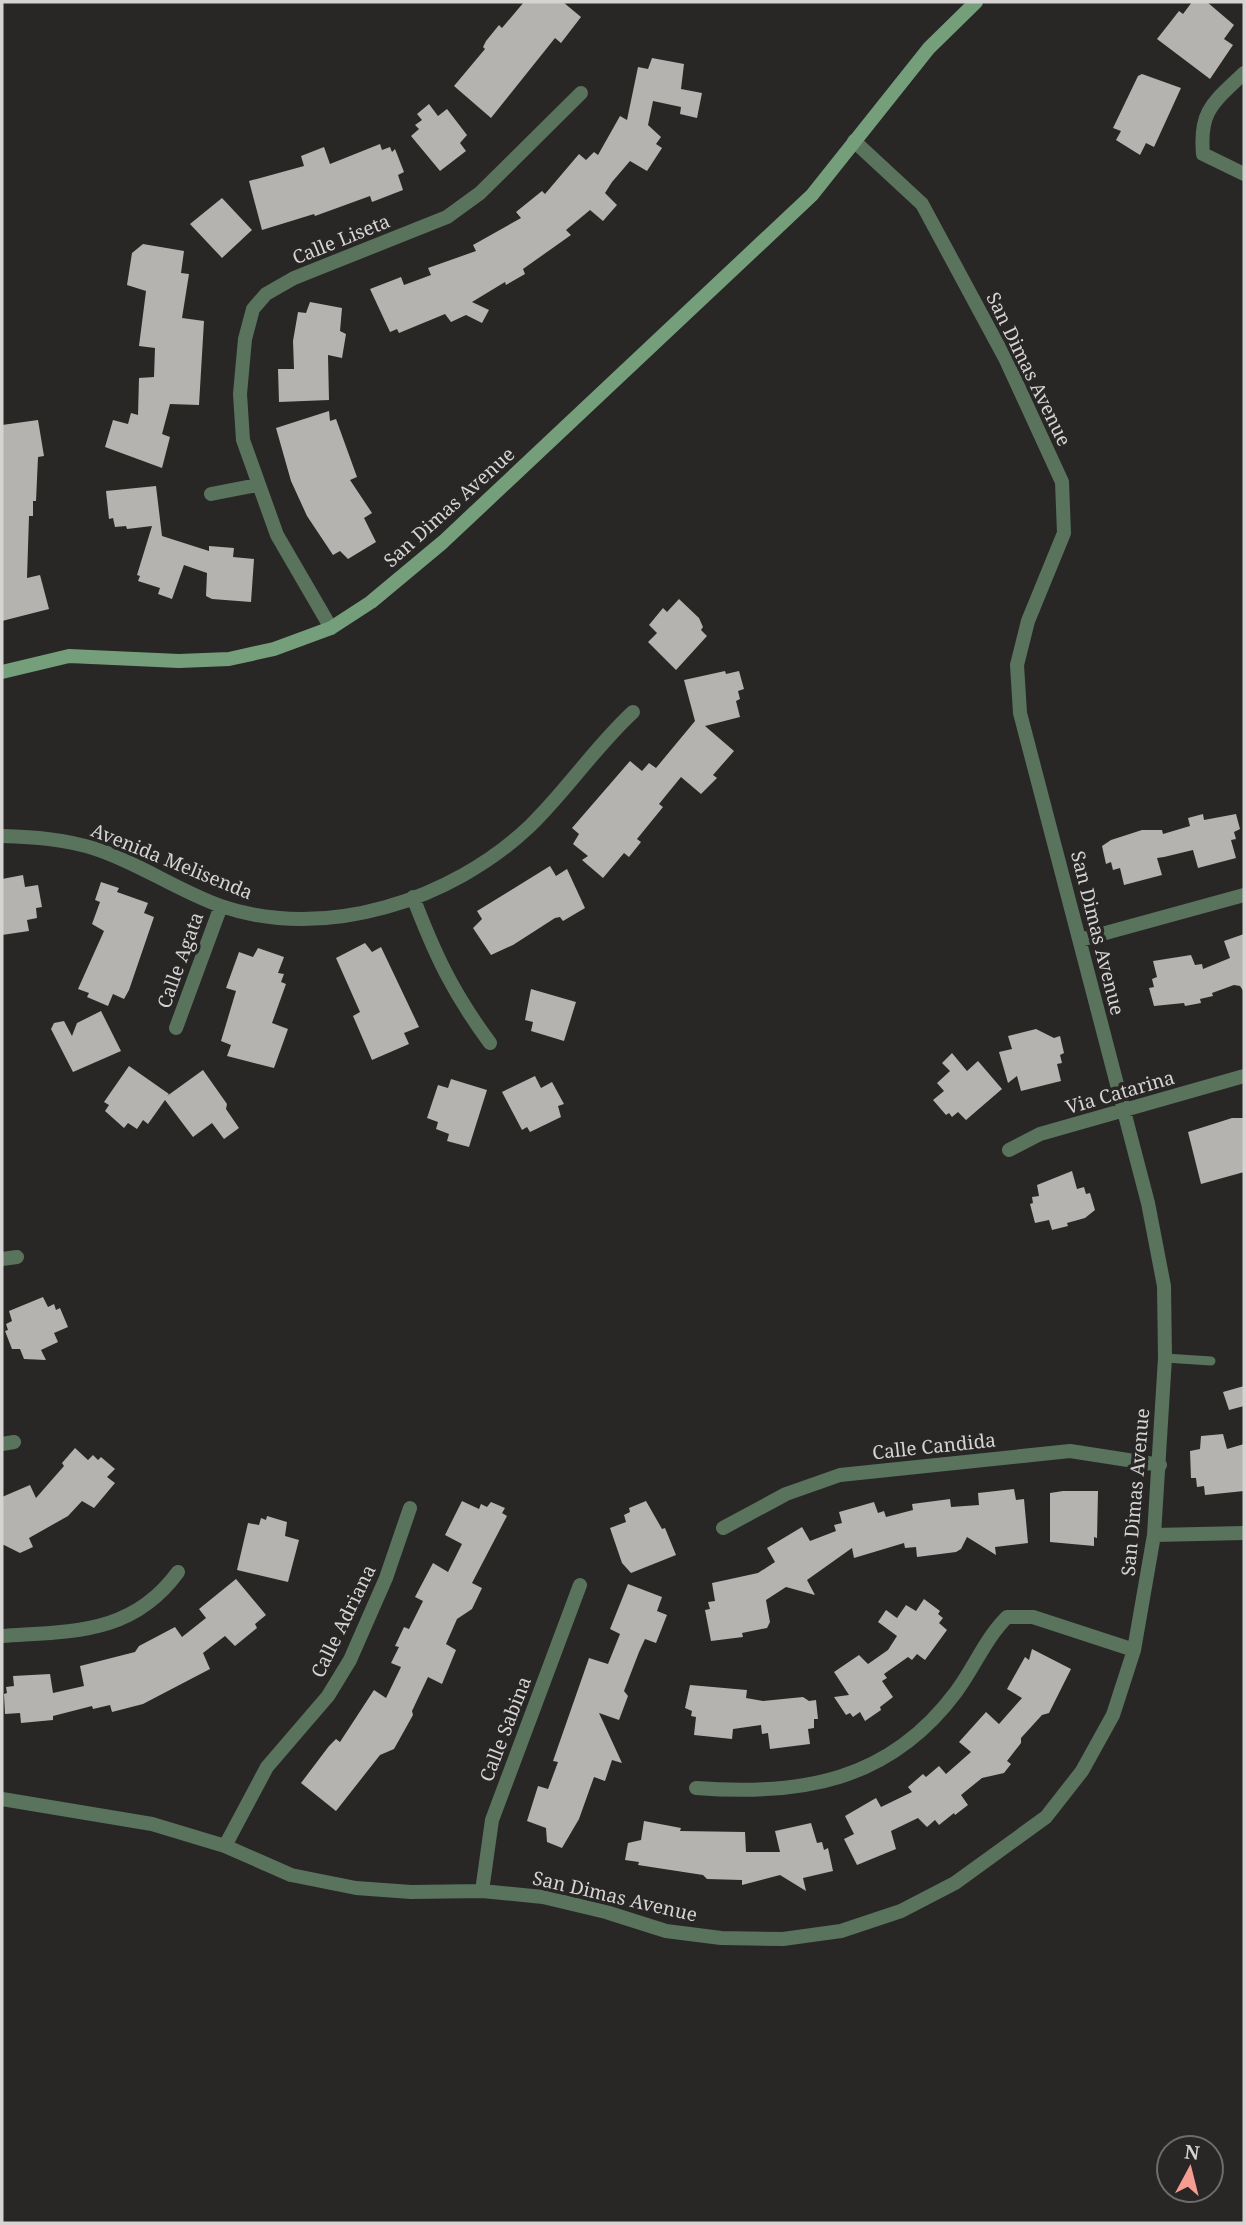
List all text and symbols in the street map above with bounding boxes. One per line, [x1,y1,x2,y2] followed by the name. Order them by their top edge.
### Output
[288,208,394,270] street label: Calle Liseta
[980,288,1078,450] street label: San Dimas Avenue
[378,441,520,573] street label: San Dimas Avenue
[87,817,257,905] street label: Avenida Melisenda
[1065,848,1131,1018] street label: San Dimas Avenue
[151,908,209,1012] street label: Calle Agata
[1062,1064,1178,1120] street label: Via Catarina
[1115,1407,1155,1577] street label: San Dimas Avenue
[871,1427,997,1465] street label: Calle Candida
[304,1560,382,1682] street label: Calle Adriana
[473,1673,537,1785] street label: Calle Sabina
[530,1864,700,1928] street label: San Dimas Avenue
[1155,2134,1225,2204] north arrow
[1183,2138,1201,2166] text: N

